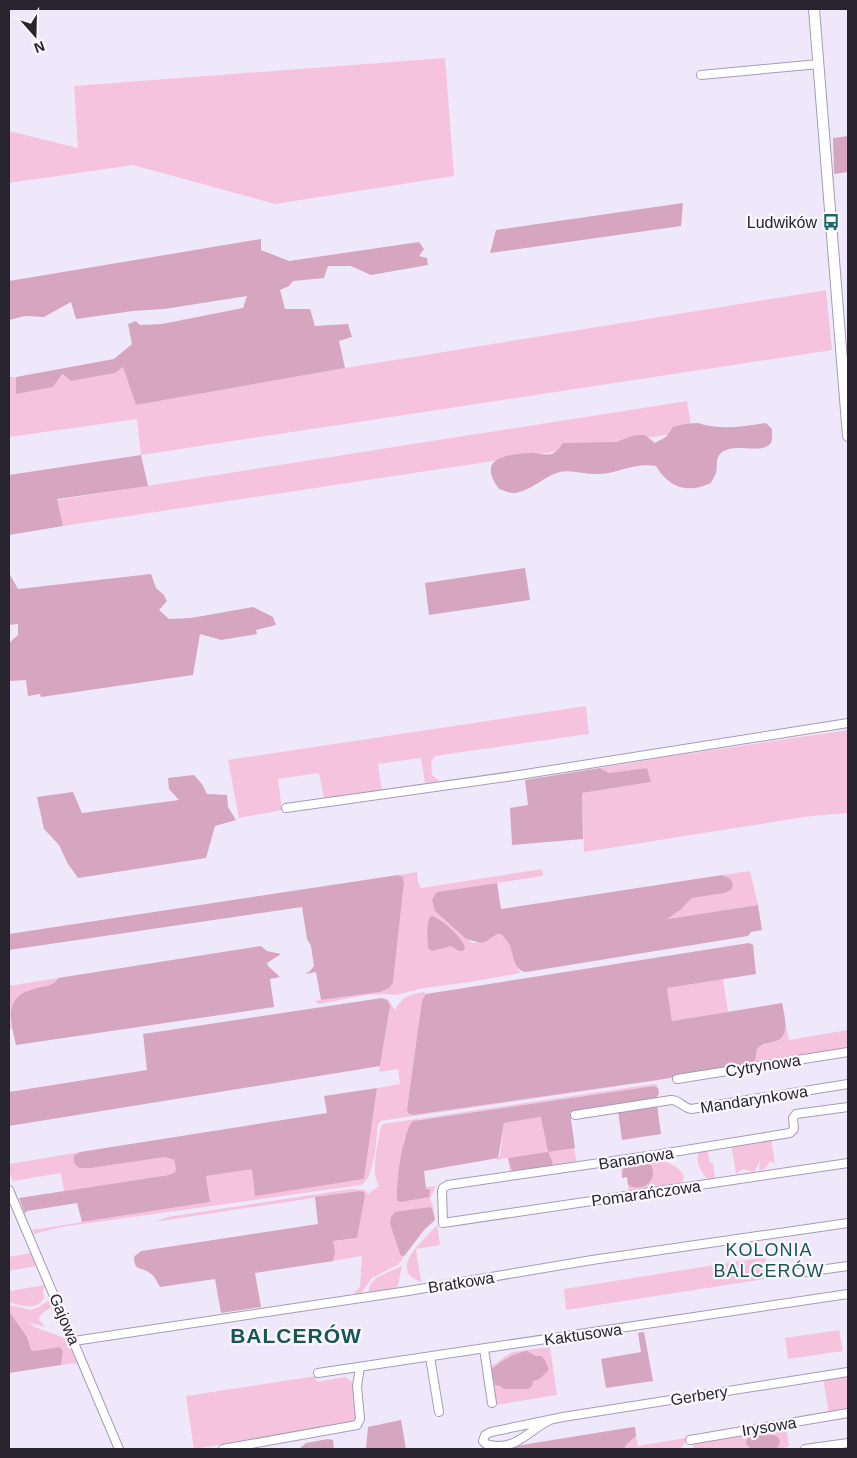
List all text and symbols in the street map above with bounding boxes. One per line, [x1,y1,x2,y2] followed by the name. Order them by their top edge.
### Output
[10,10,60,60] north arrow
[32,38,47,56] text: N
[821,212,841,232] bus stop icon: Ludwików
[747,214,817,231] place label: Ludwików
[724,1051,802,1080] street label: Cytrynowa
[699,1083,809,1116] street label: Mandarynkowa
[597,1144,675,1173] street label: Bananowa
[590,1177,702,1210] street label: Pomarańczowa
[713,1240,825,1281] district label: KOLONIA BALCERÓW
[427,1269,495,1296] street label: Bratkowa
[46,1291,83,1348] street label: Gajowa
[543,1321,623,1348] street label: Kaktusowa
[230,1324,362,1347] district label: BALCERÓW
[669,1383,729,1408] street label: Gerbery
[741,1414,798,1439] street label: Irysowa

